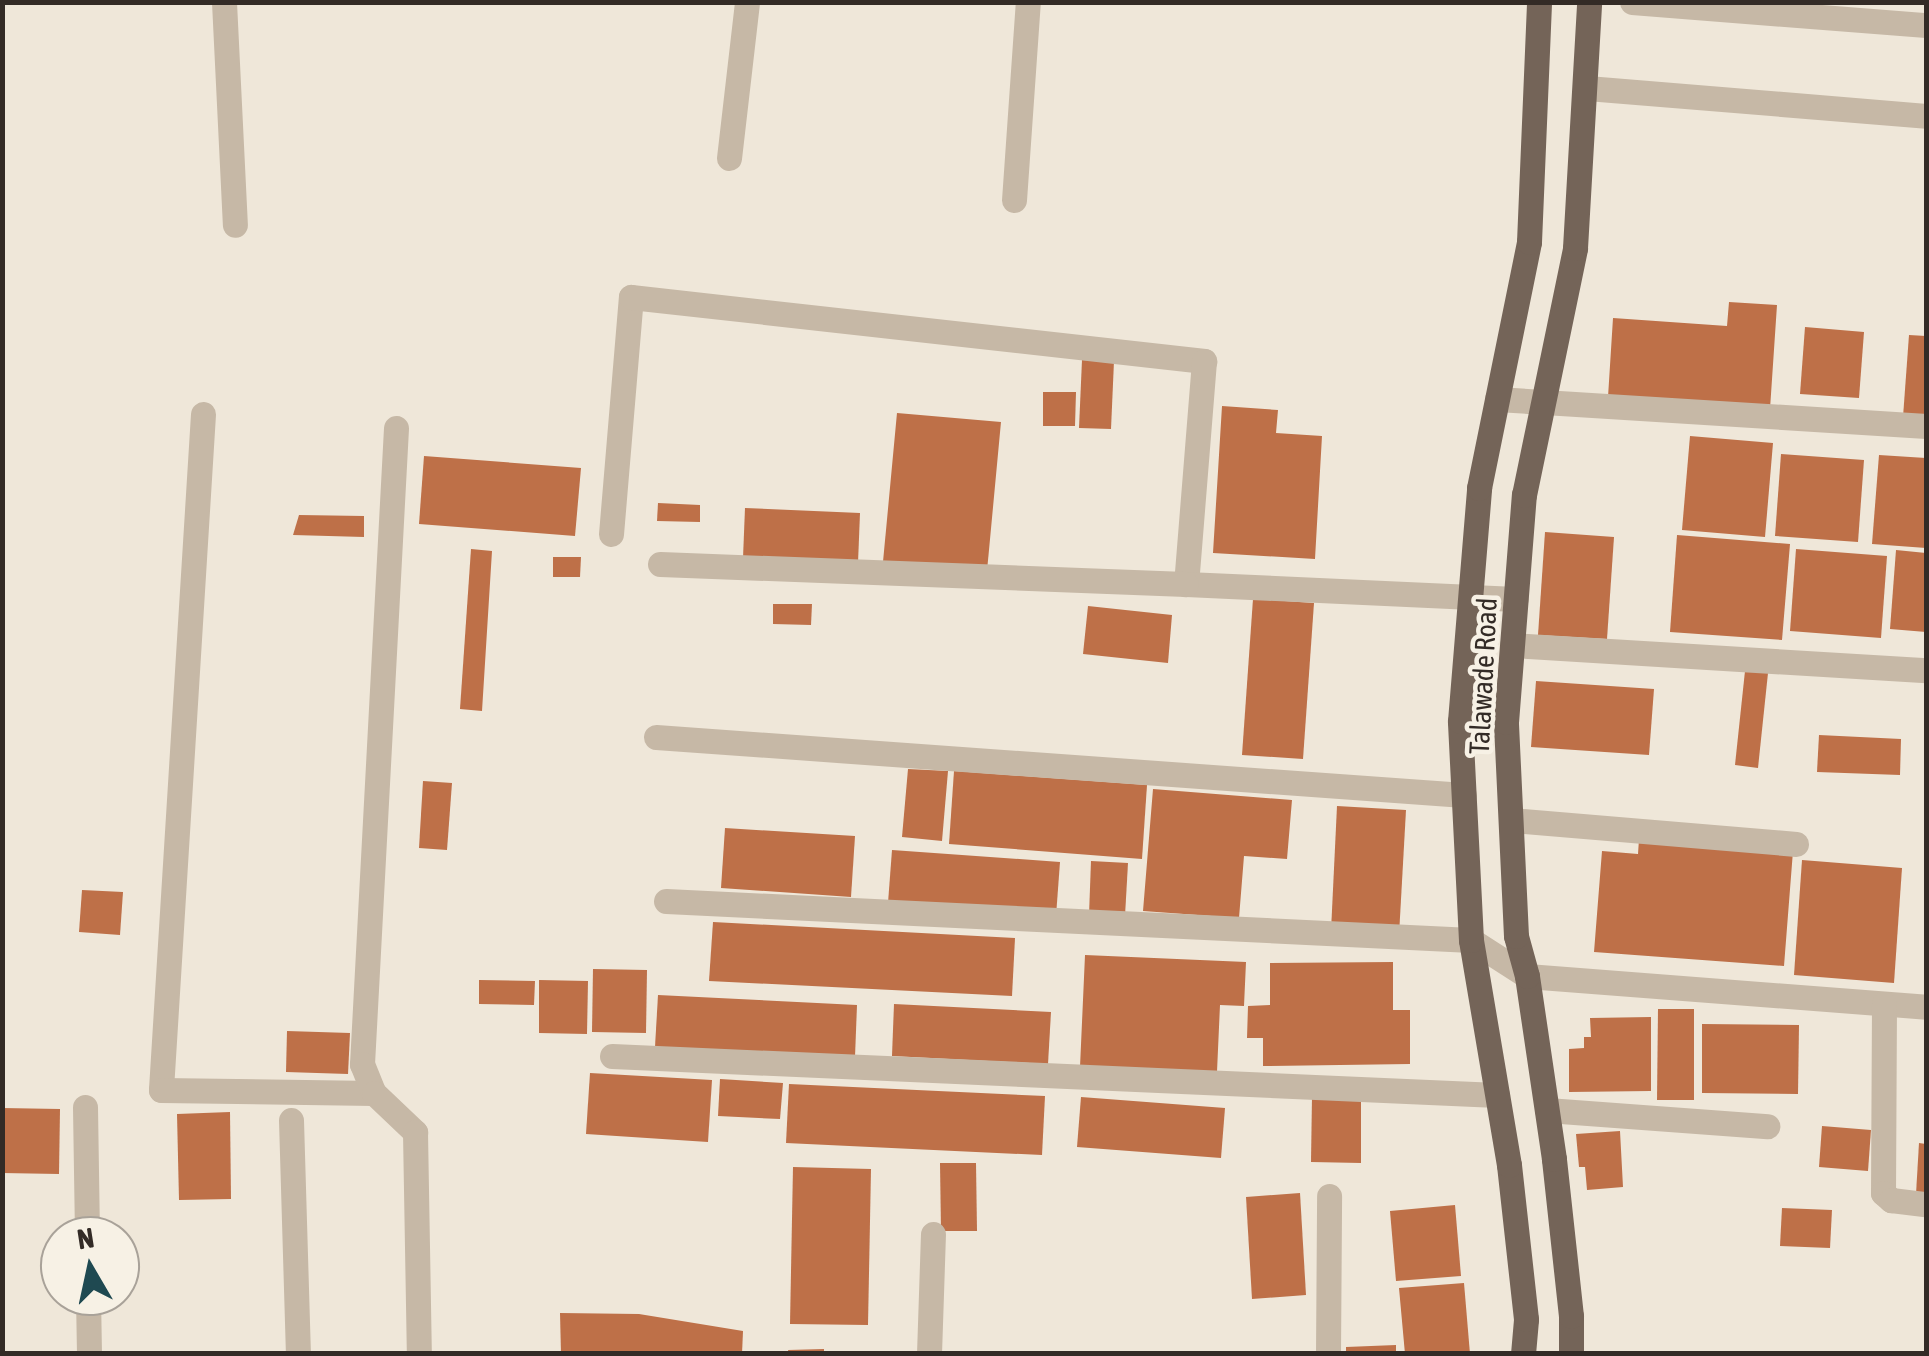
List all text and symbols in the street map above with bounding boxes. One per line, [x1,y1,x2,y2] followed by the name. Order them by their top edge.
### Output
[1462,597,1504,755] street label: Talawade Road
[40,1216,140,1316] north arrow
[75,1221,96,1255] text: N

